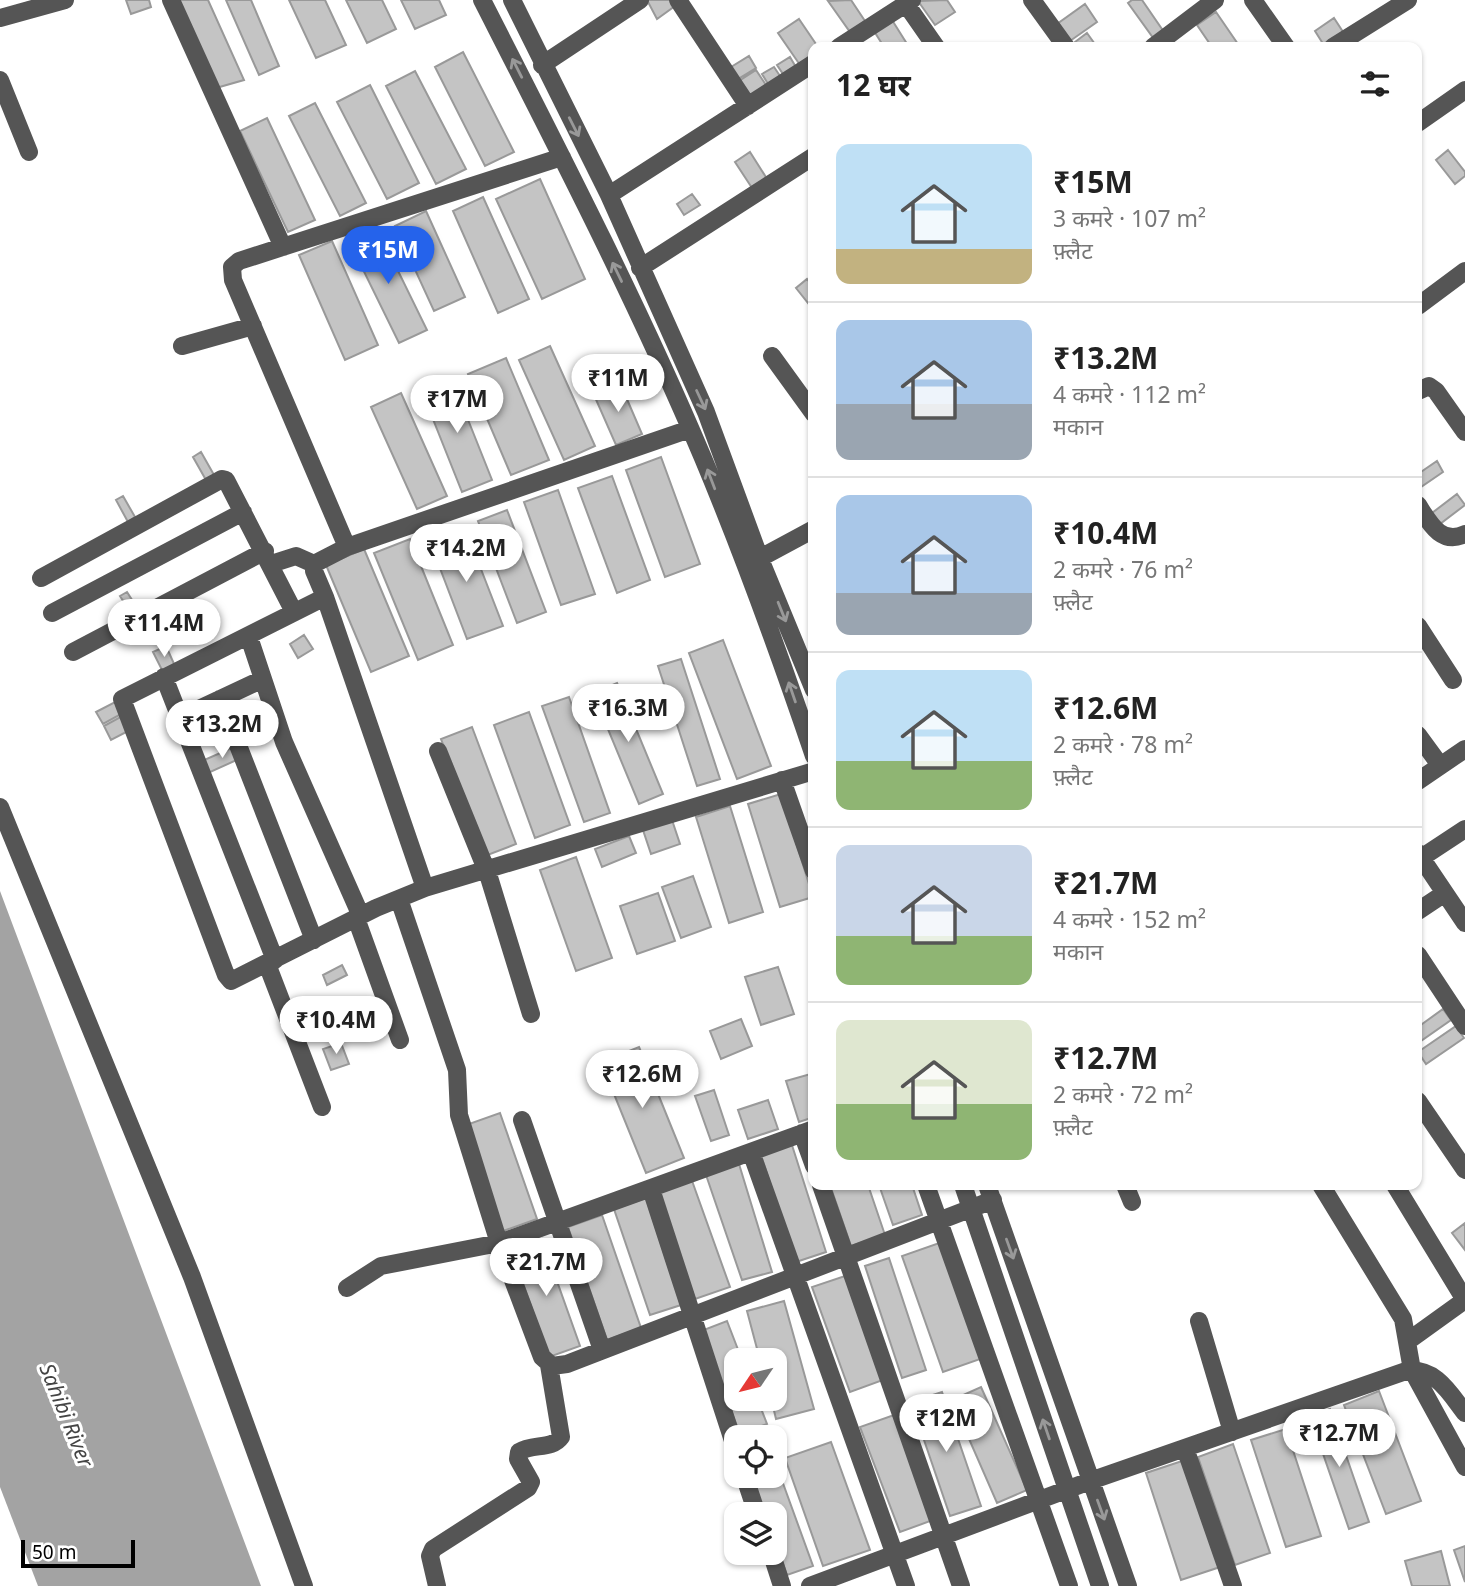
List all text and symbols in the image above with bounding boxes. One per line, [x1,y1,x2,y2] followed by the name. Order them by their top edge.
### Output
[509,58,523,79] one-way arrow
[836,64,911,105] text: 12 घर
[1356,65,1394,103] icon: filters
[568,116,582,137] one-way arrow
[1053,161,1133,202] text: ₹15M
[892,172,976,256] icon: home
[1053,202,1206,234] text: 3 कमरे · 107 m²
[347,226,429,286] pin: ₹15M
[357,233,419,265] text: ₹15M
[1053,234,1093,266] text: फ़्लैट
[610,262,624,283] one-way arrow
[1053,337,1158,378] text: ₹13.2M
[892,348,976,432] icon: home
[577,354,659,414] pin: ₹11M
[587,361,649,393] text: ₹11M
[416,376,498,435] pin: ₹17M
[1053,378,1206,410] text: 4 कमरे · 112 m²
[426,382,488,414] text: ₹17M
[695,389,708,410] one-way arrow
[1053,410,1103,442] text: मकान
[703,469,716,490] one-way arrow
[1053,512,1158,553] text: ₹10.4M
[892,523,976,607] icon: home
[409,524,523,584] pin: ₹14.2M
[426,531,506,563] text: ₹14.2M
[1053,553,1193,585] text: 2 कमरे · 76 m²
[1053,585,1093,617] text: फ़्लैट
[107,600,221,659] pin: ₹11.4M
[776,601,789,623] one-way arrow
[124,606,204,638] text: ₹11.4M
[785,681,797,703] one-way arrow
[571,684,685,744] pin: ₹16.3M
[1053,687,1158,728] text: ₹12.6M
[588,691,668,723] text: ₹16.3M
[892,698,976,782] icon: home
[165,700,279,760] pin: ₹13.2M
[182,707,262,739] text: ₹13.2M
[1053,728,1193,760] text: 2 कमरे · 78 m²
[1053,760,1093,792] text: फ़्लैट
[1053,862,1158,903] text: ₹21.7M
[892,873,976,957] icon: home
[1053,903,1206,935] text: 4 कमरे · 152 m²
[1053,935,1103,967] text: मकान
[279,996,393,1056] pin: ₹10.4M
[296,1003,376,1035] text: ₹10.4M
[1053,1037,1158,1078] text: ₹12.7M
[892,1048,976,1132] icon: home
[585,1050,699,1110] pin: ₹12.6M
[602,1057,682,1089] text: ₹12.6M
[1053,1078,1193,1110] text: 2 कमरे · 72 m²
[1053,1110,1093,1142] text: फ़्लैट
[489,1238,603,1298] pin: ₹21.7M
[1004,1238,1017,1260] one-way arrow
[506,1245,586,1277] text: ₹21.7M
[724,1348,788,1410] north arrow
[724,1348,787,1565] map controls
[34,1359,101,1472] water label: Sahibi River
[905,1394,987,1454] pin: ₹12M
[915,1401,977,1433] text: ₹12M
[1282,1410,1396,1469] pin: ₹12.7M
[1299,1416,1379,1448] text: ₹12.7M
[1039,1418,1052,1440] one-way arrow
[724,1425,787,1488] button: locate
[1095,1499,1108,1521] one-way arrow
[724,1502,787,1565] button: layers
[21,1537,135,1569] scale bar
[32,1539,76,1565] text: 50 m

